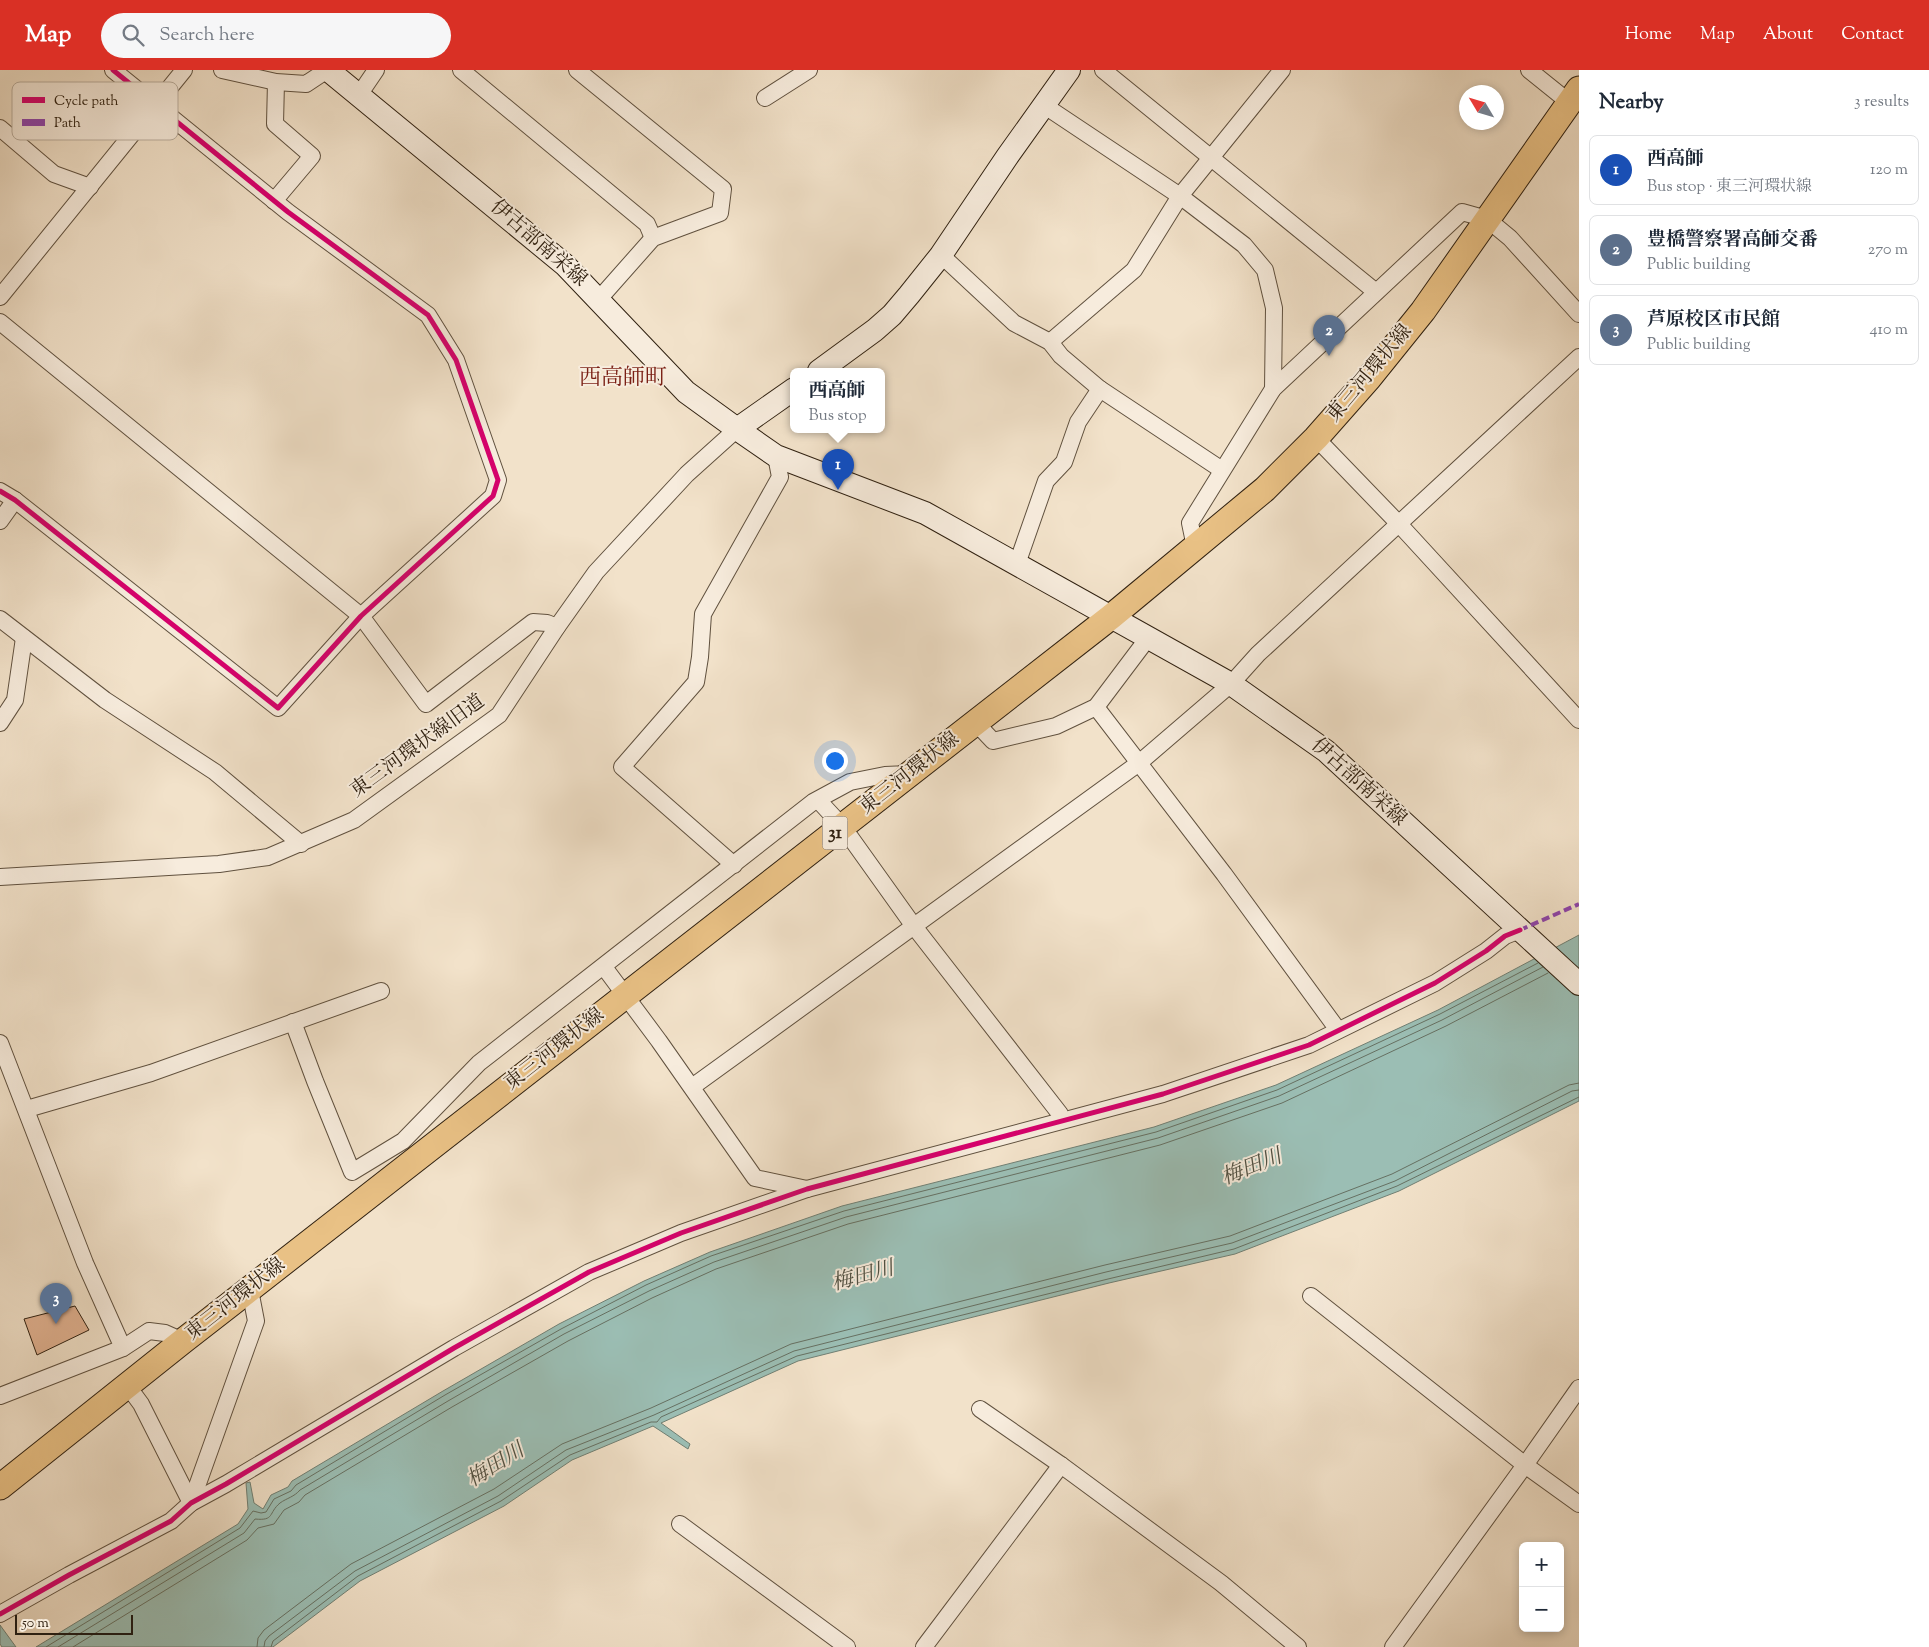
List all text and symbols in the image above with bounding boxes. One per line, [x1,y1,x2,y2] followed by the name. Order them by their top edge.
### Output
[101,13,451,58] search box
[25,18,71,52] text: Map
[119,21,147,49] icon: search
[159,22,255,49] text: Search here
[1625,22,1672,48] text: Home
[1700,22,1735,48] text: Map
[1763,22,1813,48] text: About
[1841,22,1904,48] text: Contact
[12,82,178,140] legend
[1459,85,1504,130] north arrow
[1599,88,1664,118] text: Nearby
[1854,91,1909,114] text: 3 results
[54,92,118,112] text: Cycle path
[54,114,81,134] text: Path
[1647,146,1704,173] text: 西高師
[1613,159,1619,182] text: 1
[1870,159,1908,182] text: 120 m
[1647,176,1812,199] text: Bus stop · 東三河環状線
[483,194,593,294] street label: 伊古部南栄線
[1647,227,1818,254] text: 豊橋警察署高師交番
[1612,239,1620,262] text: 2
[1868,239,1908,262] text: 270 m
[1647,254,1751,277] text: Public building
[1647,307,1780,334] text: 芦原校区市民館
[1313,315,1345,356] pin: 2
[1320,319,1420,429] street label: 東三河環状線
[1613,319,1619,342] text: 3
[1870,319,1908,342] text: 410 m
[1647,334,1751,357] text: Public building
[579,363,667,395] district label: 西高師町
[790,368,885,433] popup
[808,378,865,405] text: 西高師
[808,405,867,428] text: Bus stop
[822,449,854,490] pin: 1
[345,688,491,806] street label: 東三河環状線旧道
[854,726,966,822] street label: 東三河環状線
[1304,732,1412,834] street label: 伊古部南栄線
[822,748,848,774] your location
[822,816,848,850] road number: 31
[499,1002,611,1098] street label: 東三河環状線
[1217,1142,1289,1194] water label: 梅田川
[180,1252,292,1348] street label: 東三河環状線
[829,1254,899,1300] water label: 梅田川
[40,1283,72,1324] pin: 3
[461,1436,532,1495] water label: 梅田川
[1519,1542,1564,1632] map controls
[1519,1542,1564,1587] button: +
[1519,1587,1564,1632] button: −
[15,1612,132,1635] scale bar
[22,1614,49,1634] text: 50 m

